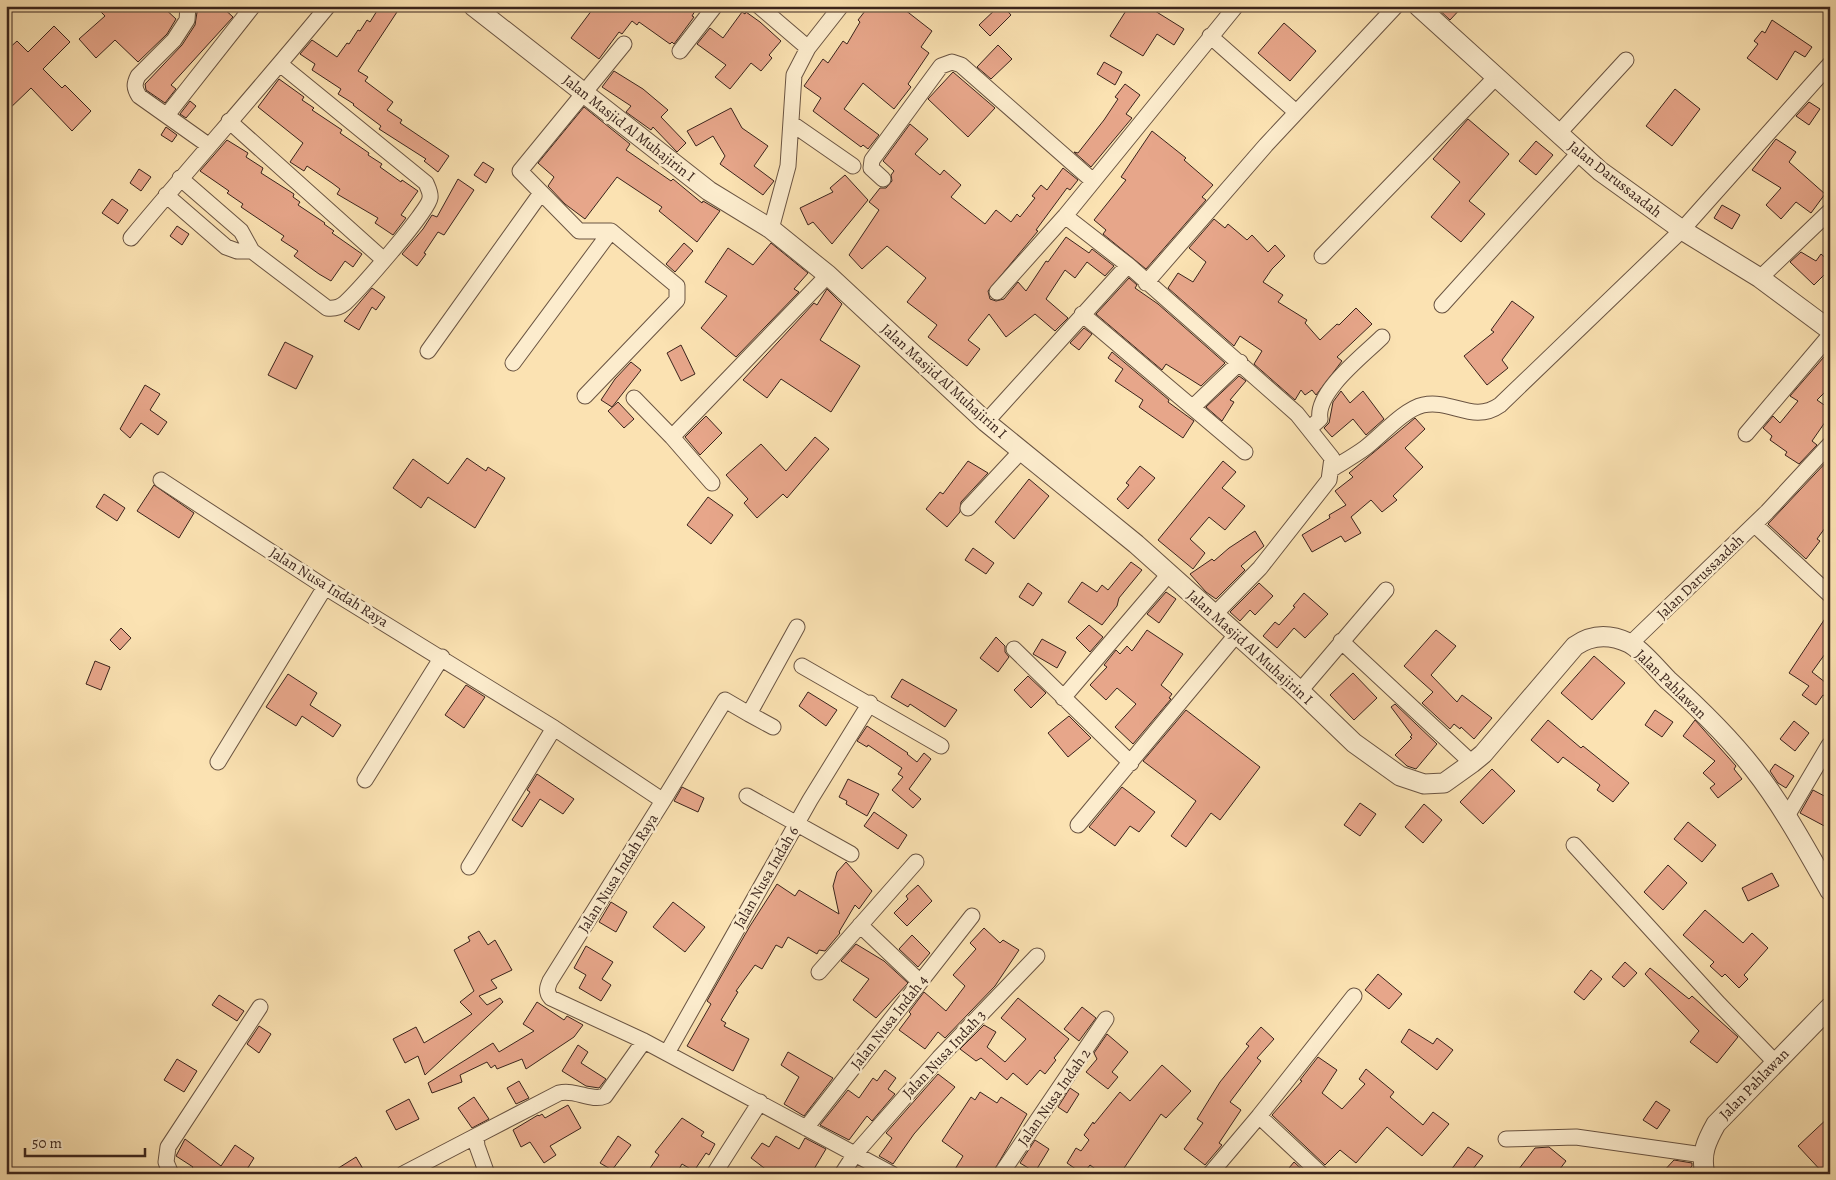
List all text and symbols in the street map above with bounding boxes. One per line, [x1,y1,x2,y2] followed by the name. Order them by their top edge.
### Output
[559,70,699,186] street label: Jalan Masjid Al Muhajirin I
[1564,136,1666,222] street label: Jalan Darussaadah
[877,319,1011,443] street label: Jalan Masjid Al Muhajirin I
[1652,530,1748,624] street label: Jalan Darussaadah
[266,542,392,632] street label: Jalan Nusa Indah Raya
[1183,585,1317,709] street label: Jalan Masjid Al Muhajirin I
[1631,645,1711,723] street label: Jalan Pahlawan
[573,810,663,936] street label: Jalan Nusa Indah Raya
[729,822,803,932] street label: Jalan Nusa Indah 6
[846,971,932,1073] street label: Jalan Nusa Indah 4
[898,1006,990,1102] street label: Jalan Nusa Indah 3
[1013,1044,1095,1150] street label: Jalan Nusa Indah 2
[1715,1044,1793,1124] street label: Jalan Pahlawan
[25,1125,145,1157] scale bar
[32,1133,62,1153] text: 50 m

